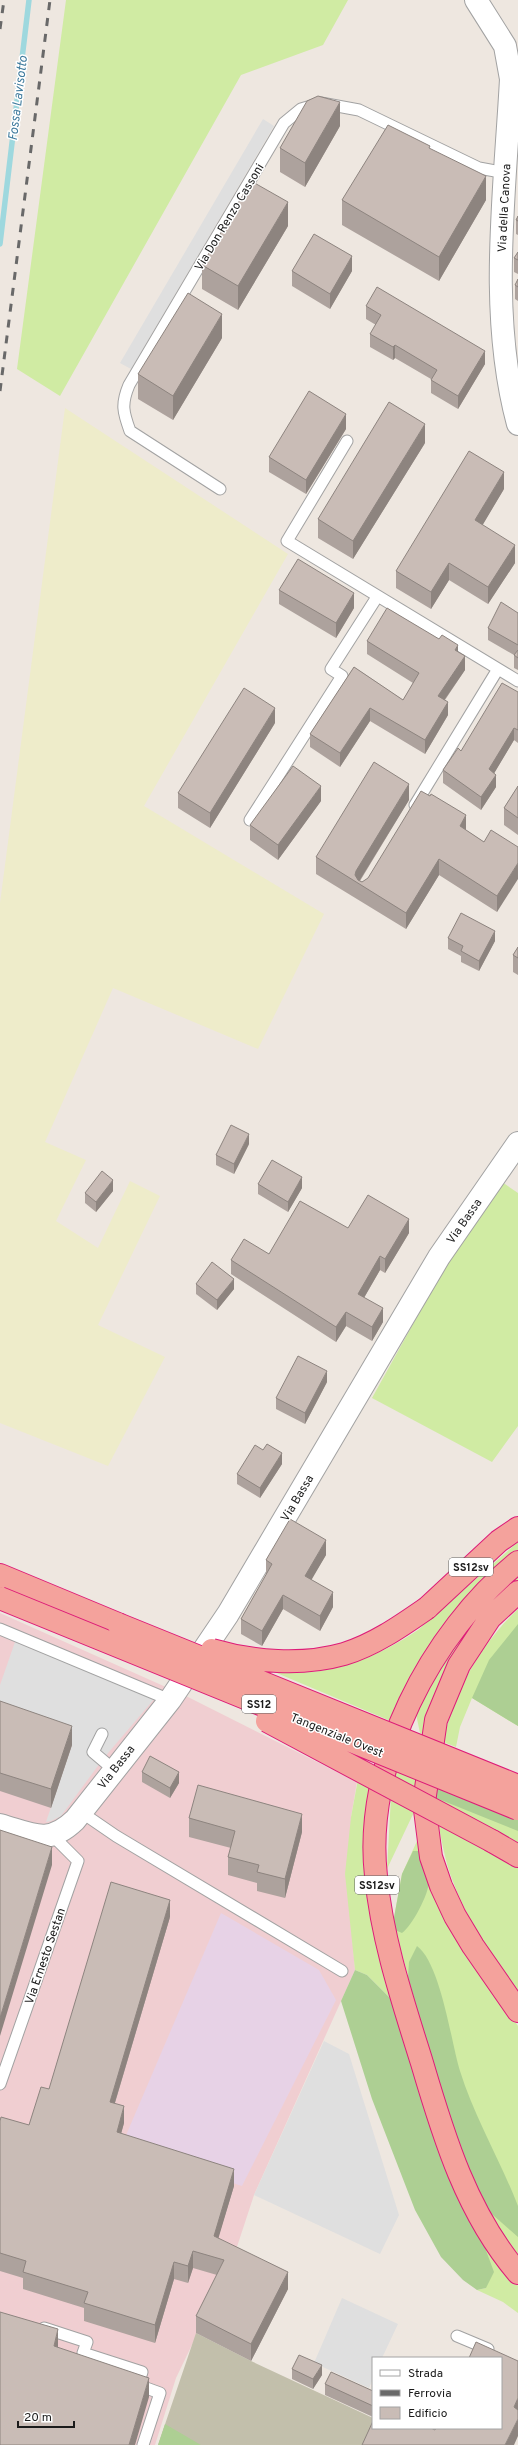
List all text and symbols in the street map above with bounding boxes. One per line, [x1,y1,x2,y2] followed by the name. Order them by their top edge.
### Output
[6,55,32,141] water label: Fossa Lavisotto
[191,161,268,274] street label: Via Don Renzo Cassoni
[495,163,515,253] street label: Via della Canova
[443,1196,486,1247] street label: Via Bassa
[278,1472,318,1525] street label: Via Bassa
[449,1558,493,1576] road number: SS12sv
[242,1695,276,1713] road number: SS12
[288,1710,385,1762] street label: Tangenziale Ovest
[95,1742,139,1793] street label: Via Bassa
[355,1876,399,1894] road number: SS12sv
[22,1906,70,2007] street label: Via Ernesto Sestan
[372,2357,502,2429] legend
[408,2366,443,2382] text: Strada
[408,2386,451,2402] text: Ferrovia
[18,2403,74,2429] scale bar
[408,2406,448,2422] text: Edificio
[24,2410,52,2426] text: 20 m

